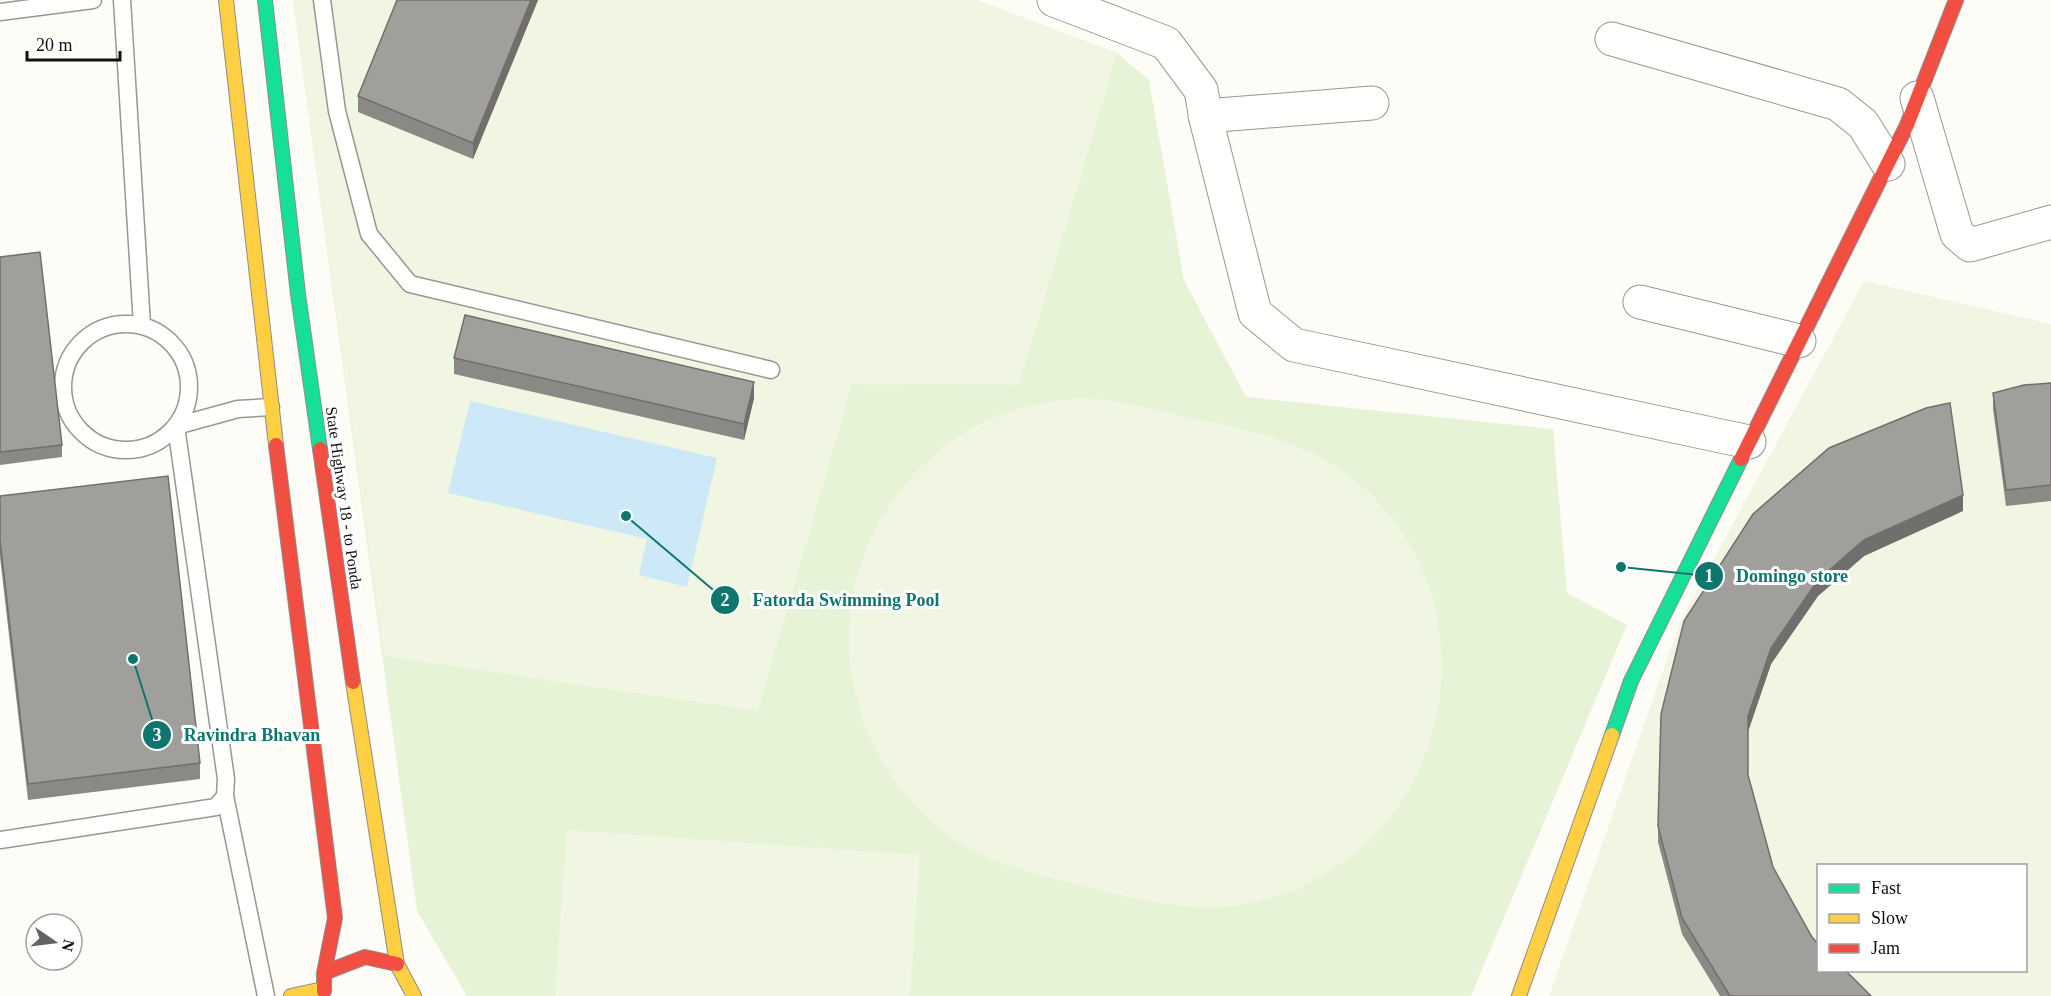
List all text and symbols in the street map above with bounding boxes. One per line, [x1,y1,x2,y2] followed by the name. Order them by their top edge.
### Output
[27,24,120,62] scale bar
[36,35,73,55] text: 20 m
[322,406,365,591] street label: State Highway 18 - to Ponda
[1694,558,1860,594] callout: Domingo store
[1705,566,1714,586] text: 1
[1736,566,1848,586] text: Domingo store
[710,582,951,618] callout: Fatorda Swimming Pool
[721,590,730,610] text: 2
[753,590,940,610] text: Fatorda Swimming Pool
[142,717,332,753] callout: Ravindra Bhavan
[153,725,162,745] text: 3
[184,725,320,745] text: Ravindra Bhavan
[1817,864,2027,972] legend
[1871,878,1901,898] text: Fast
[1871,908,1908,928] text: Slow
[24,912,84,972] north arrow
[58,938,78,954] text: N
[1871,938,1900,958] text: Jam

